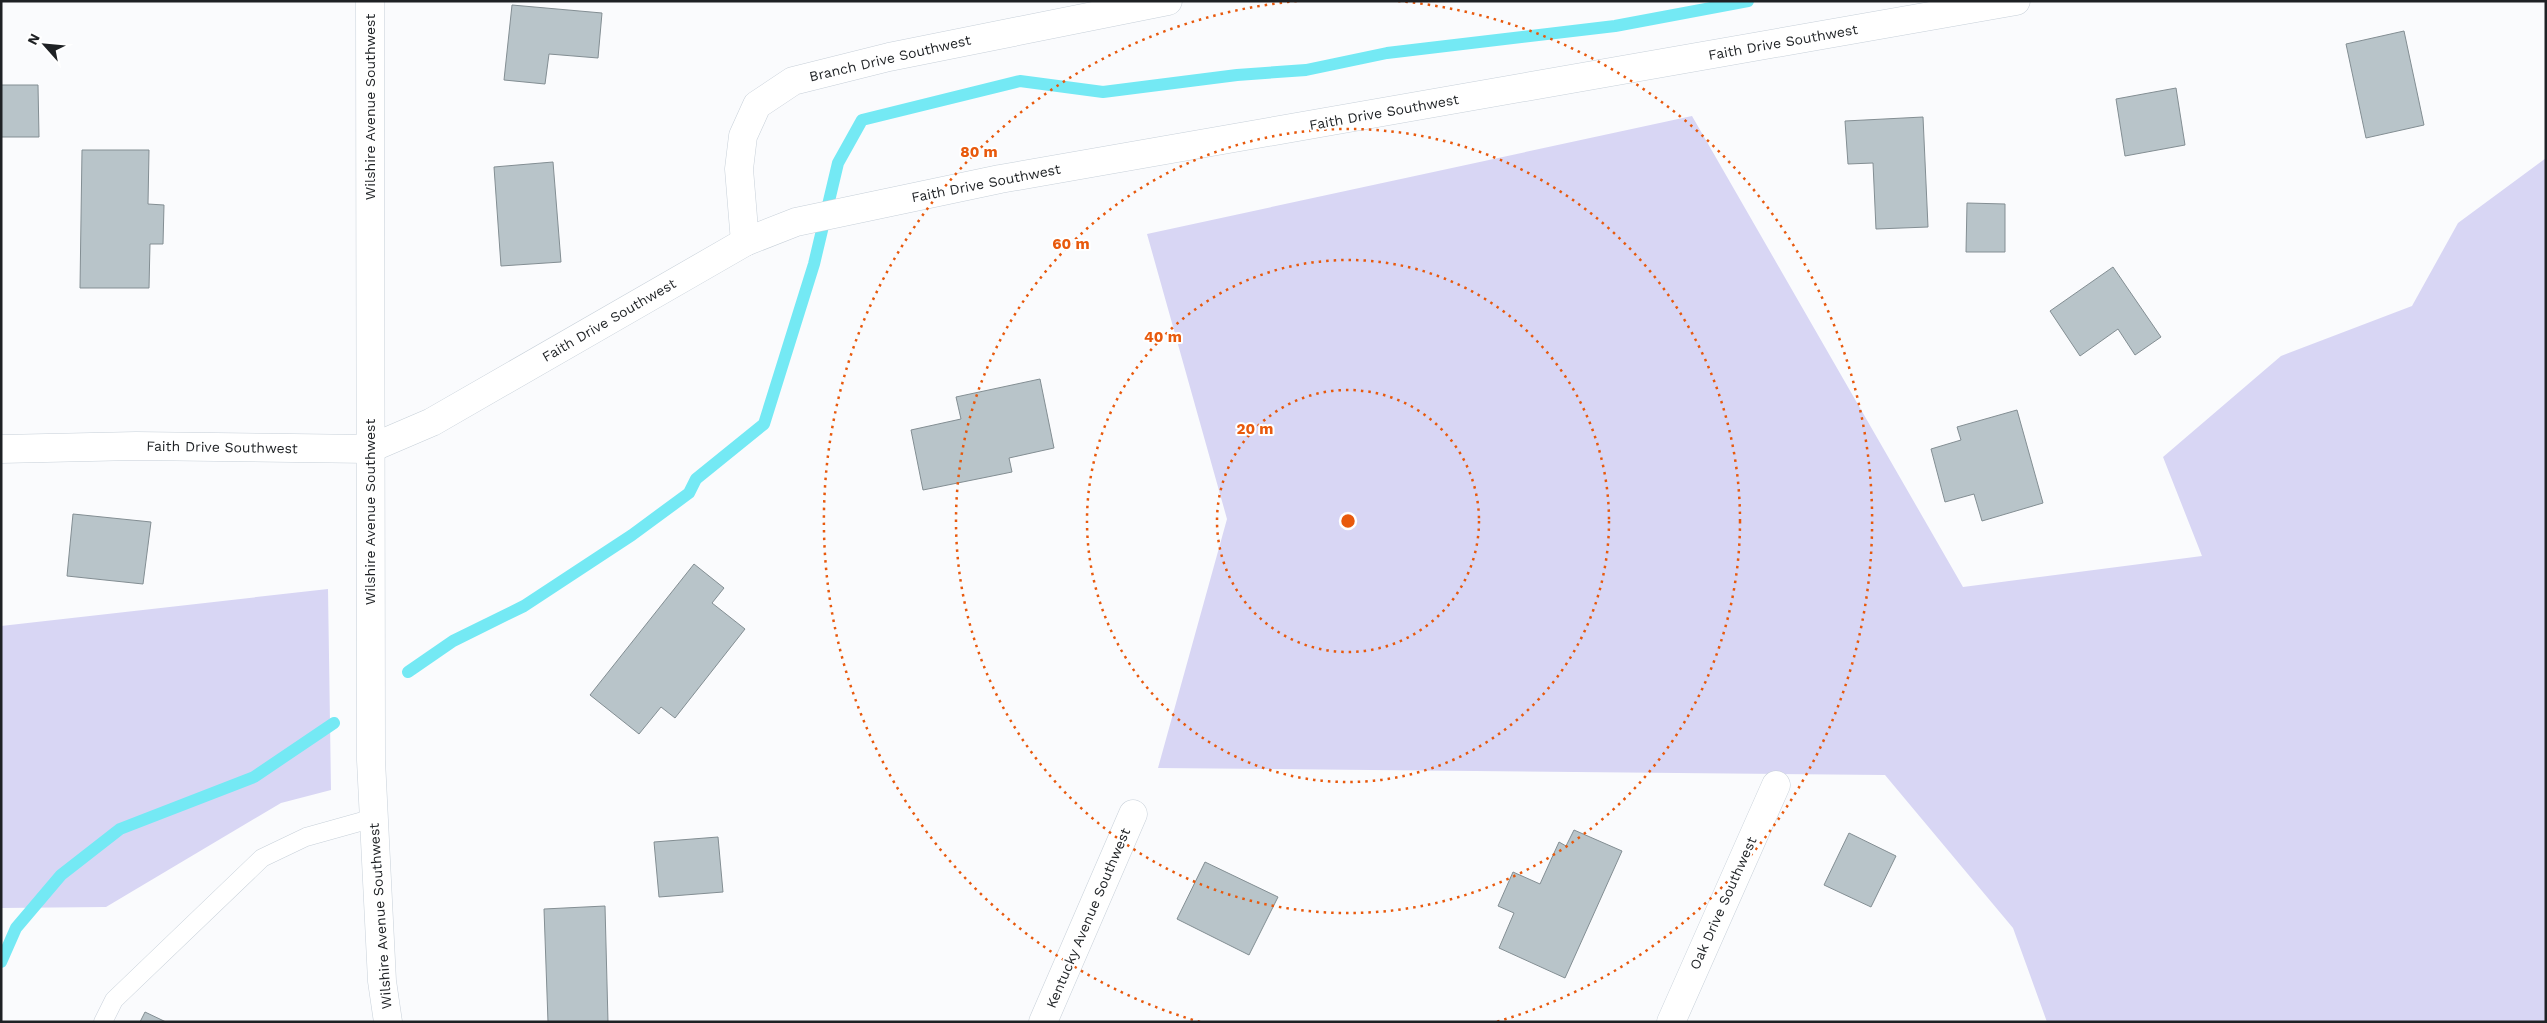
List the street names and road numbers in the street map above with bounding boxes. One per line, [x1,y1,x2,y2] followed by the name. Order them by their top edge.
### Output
[362,14,378,200] street label: Wilshire Avenue Southwest
[1707,21,1859,63] street label: Faith Drive Southwest
[808,32,972,84] street label: Branch Drive Southwest
[1308,91,1460,133] street label: Faith Drive Southwest
[910,161,1062,205] street label: Faith Drive Southwest
[539,275,679,365] street label: Faith Drive Southwest
[362,419,378,605] street label: Wilshire Avenue Southwest
[146,438,298,456] street label: Faith Drive Southwest
[366,822,394,1010] street label: Wilshire Avenue Southwest
[1043,825,1133,1010] street label: Kentucky Avenue Southwest
[1686,834,1760,972] street label: Oak Drive Southwest

